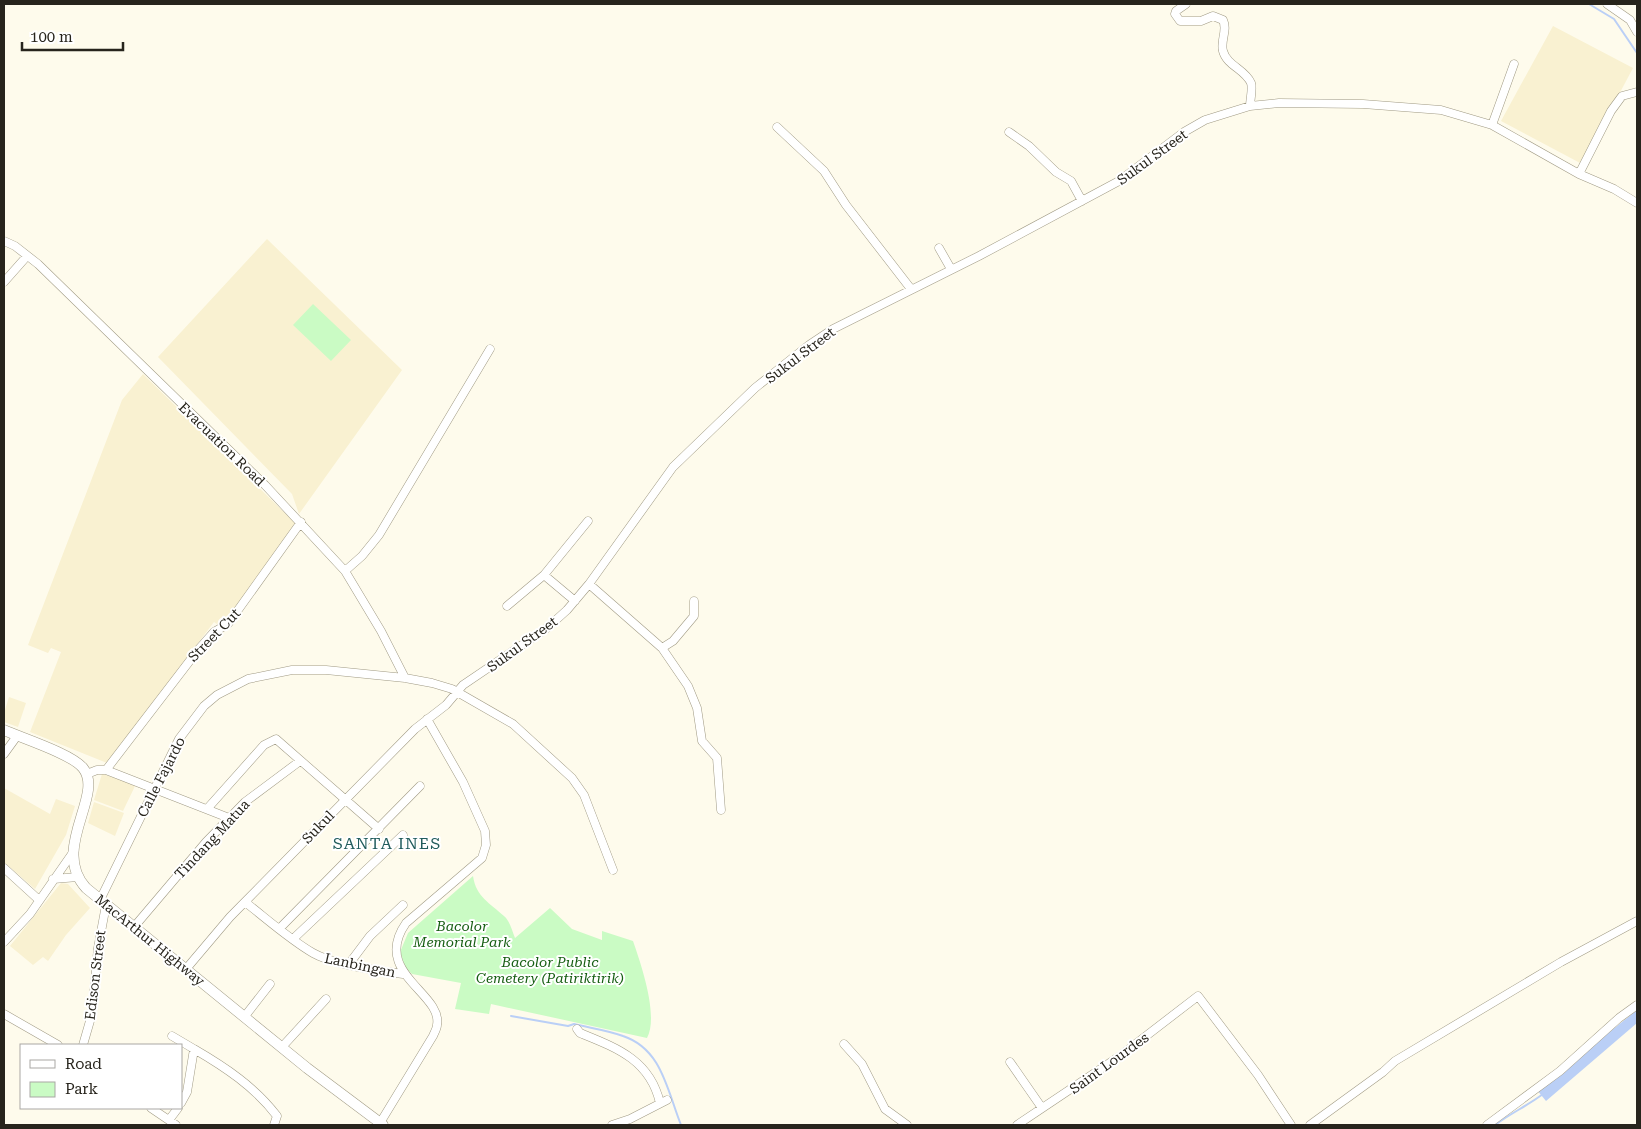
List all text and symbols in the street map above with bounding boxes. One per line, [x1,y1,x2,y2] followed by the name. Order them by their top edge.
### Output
[22,20,124,52] scale bar
[30,28,73,46] text: 100 m
[1114,126,1190,188] street label: Sukul Street
[762,324,838,386] street label: Sukul Street
[176,399,268,489] street label: Evacuation Road
[185,605,243,665] street label: Street Cut
[484,613,560,675] street label: Sukul Street
[134,734,188,820] street label: Calle Fajardo
[171,796,253,882] street label: Tindang Matua
[299,807,338,847] street label: Sukul
[333,834,441,853] district label: SANTA INES
[92,891,209,990] street label: MacArthur Highway
[412,918,511,950] park label: Bacolor Memorial Park
[82,929,108,1021] street label: Edison Street
[323,950,397,980] street label: Lanbingan
[476,954,624,986] park label: Bacolor Public Cemetery (Patiriktirik)
[1066,1029,1152,1097] street label: Saint Lourdes
[20,1044,182,1109] legend
[65,1055,102,1073] text: Road
[65,1080,99,1098] text: Park

